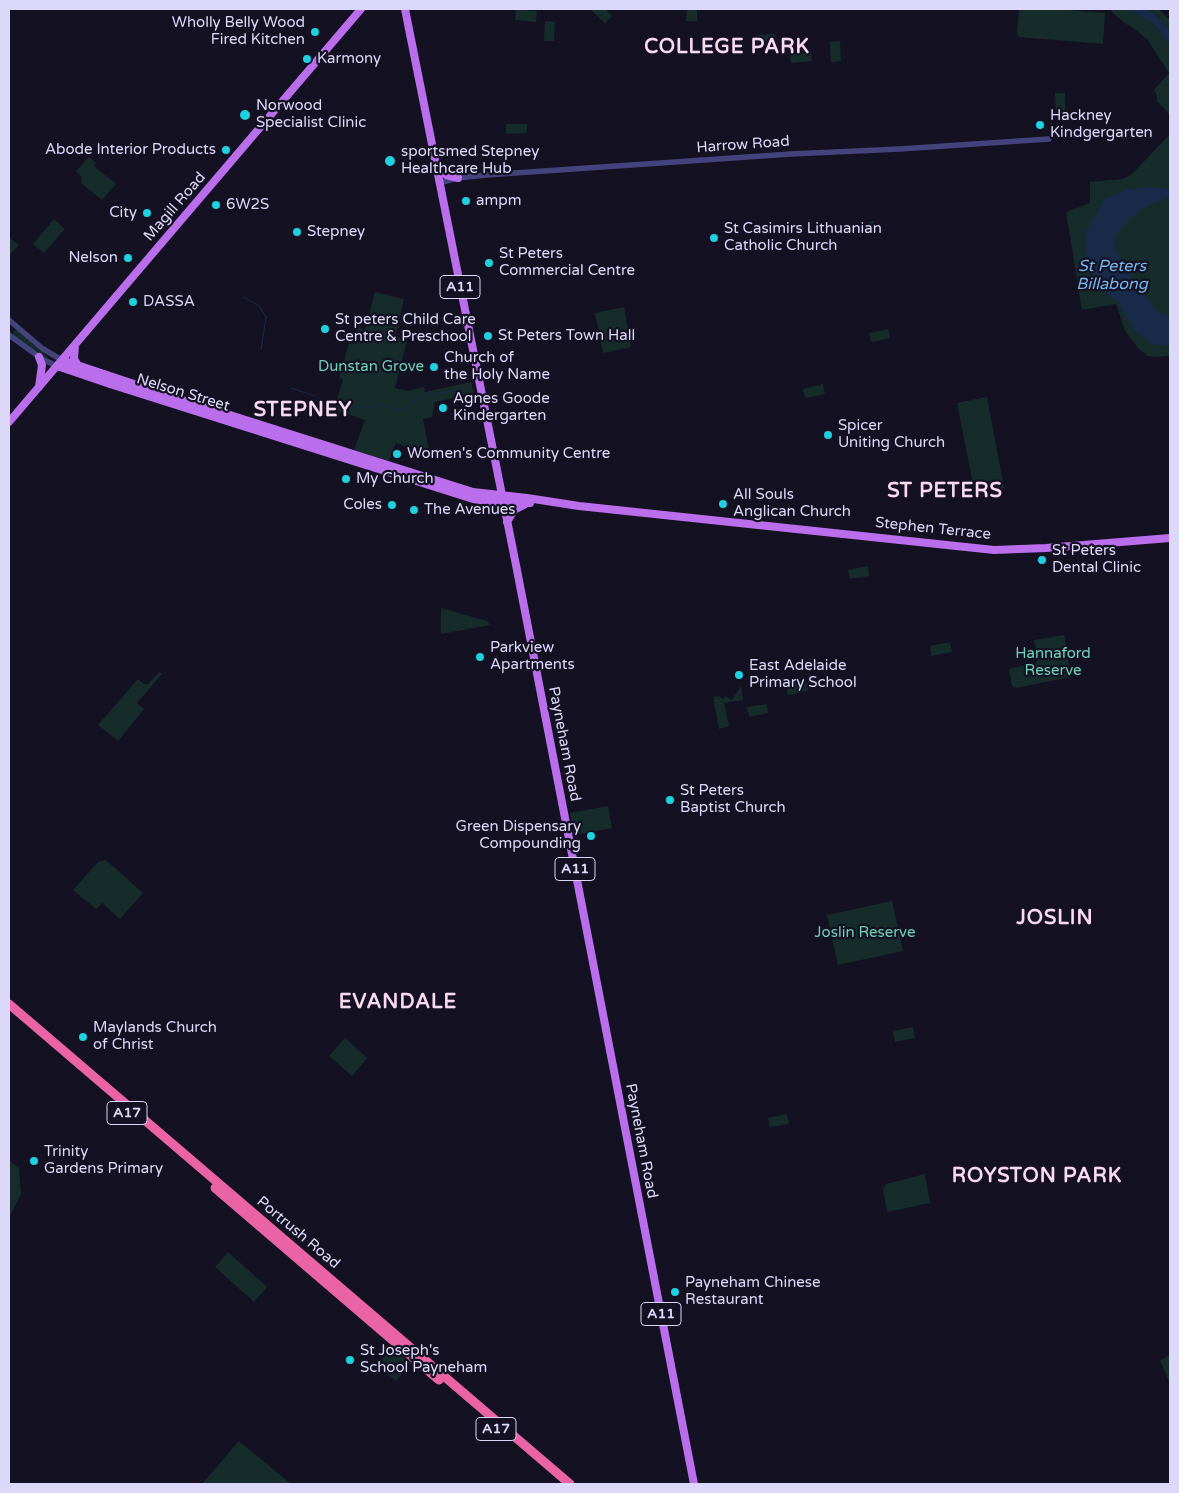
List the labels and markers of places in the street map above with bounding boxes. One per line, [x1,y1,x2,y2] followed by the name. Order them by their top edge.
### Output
[172,14,305,49] place label: Wholly Belly Wood Fired Kitchen
[309,26,321,38] marker: Wholly Belly Wood Fired Kitchen
[317,50,381,68] place label: Karmony
[301,53,313,65] marker: Karmony
[256,97,366,132] place label: Norwood Specialist Clinic
[1050,107,1153,142] place label: Hackney Kindgergarten
[238,108,252,122] marker: Norwood Specialist Clinic
[1034,119,1046,131] marker: Hackney Kindgergarten
[45,141,216,159] place label: Abode Interior Products
[401,143,539,178] place label: sportsmed Stepney Healthcare Hub
[220,144,232,156] marker: Abode Interior Products
[383,154,397,168] marker: sportsmed Stepney Healthcare Hub
[476,192,521,210] place label: ampm
[460,195,472,207] marker: ampm
[226,196,269,214] place label: 6W2S
[210,199,222,211] marker: 6W2S
[109,204,137,222] place label: City
[141,207,153,219] marker: City
[724,220,882,255] place label: St Casimirs Lithuanian Catholic Church
[307,223,365,241] place label: Stepney
[291,226,303,238] marker: Stepney
[708,232,720,244] marker: St Casimirs Lithuanian Catholic Church
[499,245,635,280] place label: St Peters Commercial Centre
[68,249,118,267] place label: Nelson
[122,252,134,264] marker: Nelson
[483,257,495,269] marker: St Peters Commercial Centre
[143,293,195,311] place label: DASSA
[127,296,139,308] marker: DASSA
[335,311,476,346] place label: St peters Child Care Centre & Preschool
[319,323,331,335] marker: St peters Child Care Centre & Preschool
[498,327,635,345] place label: St Peters Town Hall
[482,330,494,342] marker: St Peters Town Hall
[444,349,550,384] place label: Church of the Holy Name
[428,361,440,373] marker: Church of the Holy Name
[453,390,550,425] place label: Agnes Goode Kindergarten
[437,402,449,414] marker: Agnes Goode Kindergarten
[838,417,945,452] place label: Spicer Uniting Church
[822,429,834,441] marker: Spicer Uniting Church
[407,445,610,463] place label: Women's Community Centre
[391,448,403,460] marker: Women's Community Centre
[356,470,434,488] place label: My Church
[340,473,352,485] marker: My Church
[733,486,851,521] place label: All Souls Anglican Church
[343,496,382,514] place label: Coles
[717,498,729,510] marker: All Souls Anglican Church
[386,499,398,511] marker: Coles
[424,501,515,519] place label: The Avenues
[408,504,420,516] marker: The Avenues
[1052,542,1141,577] place label: St Peters Dental Clinic
[1036,554,1048,566] marker: St Peters Dental Clinic
[490,639,575,674] place label: Parkview Apartments
[474,651,486,663] marker: Parkview Apartments
[749,657,857,692] place label: East Adelaide Primary School
[733,669,745,681] marker: East Adelaide Primary School
[680,782,786,817] place label: St Peters Baptist Church
[664,794,676,806] marker: St Peters Baptist Church
[456,818,581,853] place label: Green Dispensary Compounding
[585,830,597,842] marker: Green Dispensary Compounding
[93,1019,217,1054] place label: Maylands Church of Christ
[77,1031,89,1043] marker: Maylands Church of Christ
[44,1143,163,1178] place label: Trinity Gardens Primary
[28,1155,40,1167] marker: Trinity Gardens Primary
[685,1274,821,1309] place label: Payneham Chinese Restaurant
[669,1286,681,1298] marker: Payneham Chinese Restaurant
[360,1342,487,1377] place label: St Joseph's School Payneham
[344,1354,356,1366] marker: St Joseph's School Payneham

